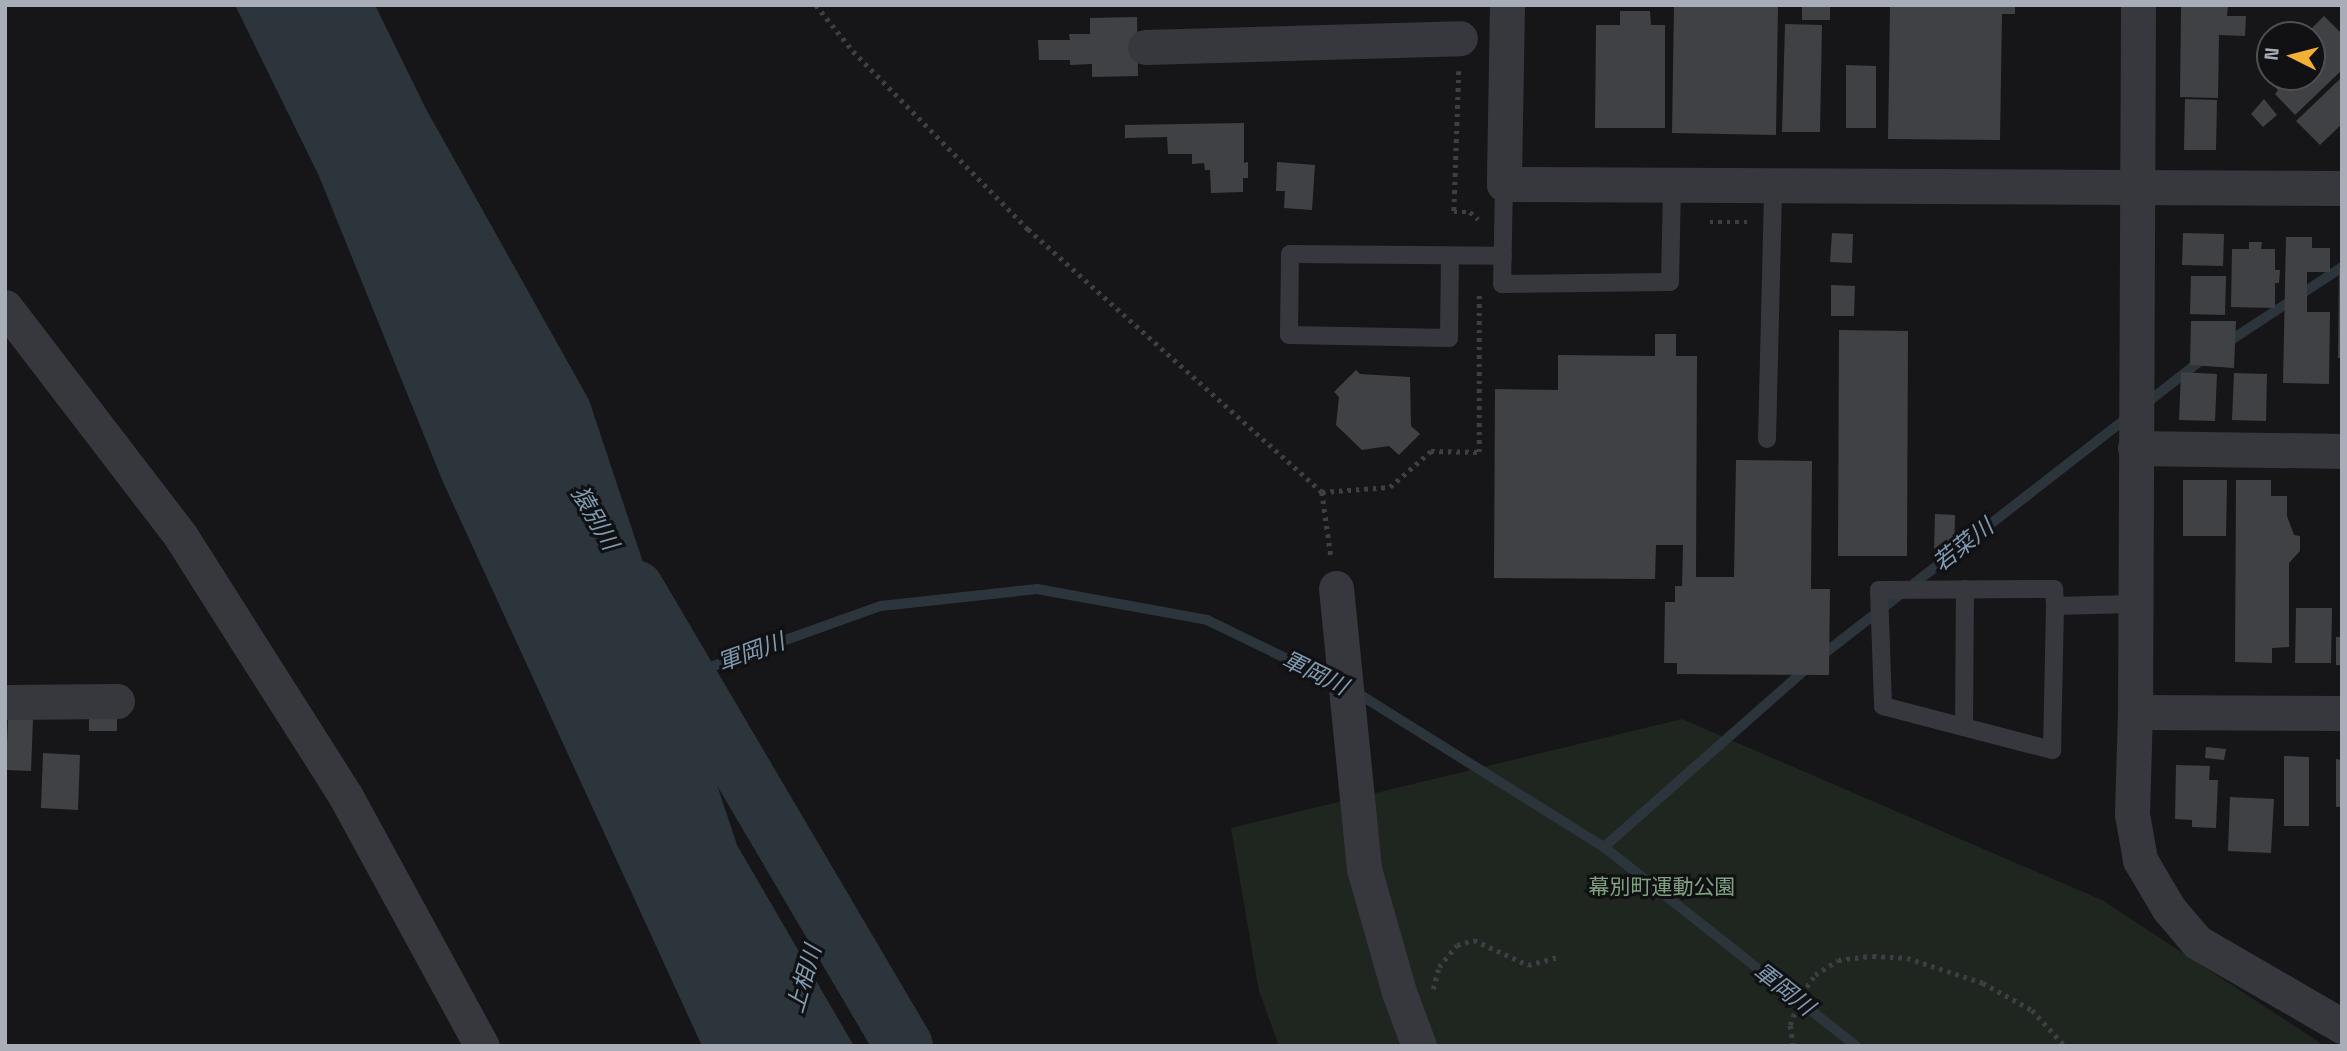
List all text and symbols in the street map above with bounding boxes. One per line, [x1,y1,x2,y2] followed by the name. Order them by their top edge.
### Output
[2256,21,2326,91] north arrow
[2259,46,2285,62] text: N
[566,481,624,555] water label: 猿別川
[1927,513,1999,577] water label: 若菜川
[714,627,788,677] water label: 軍岡川
[1278,645,1352,701] water label: 軍岡川
[1589,874,1735,900] park label: 幕別町運動公園
[781,942,827,1016] water label: 上相川
[1748,957,1820,1021] water label: 軍岡川

